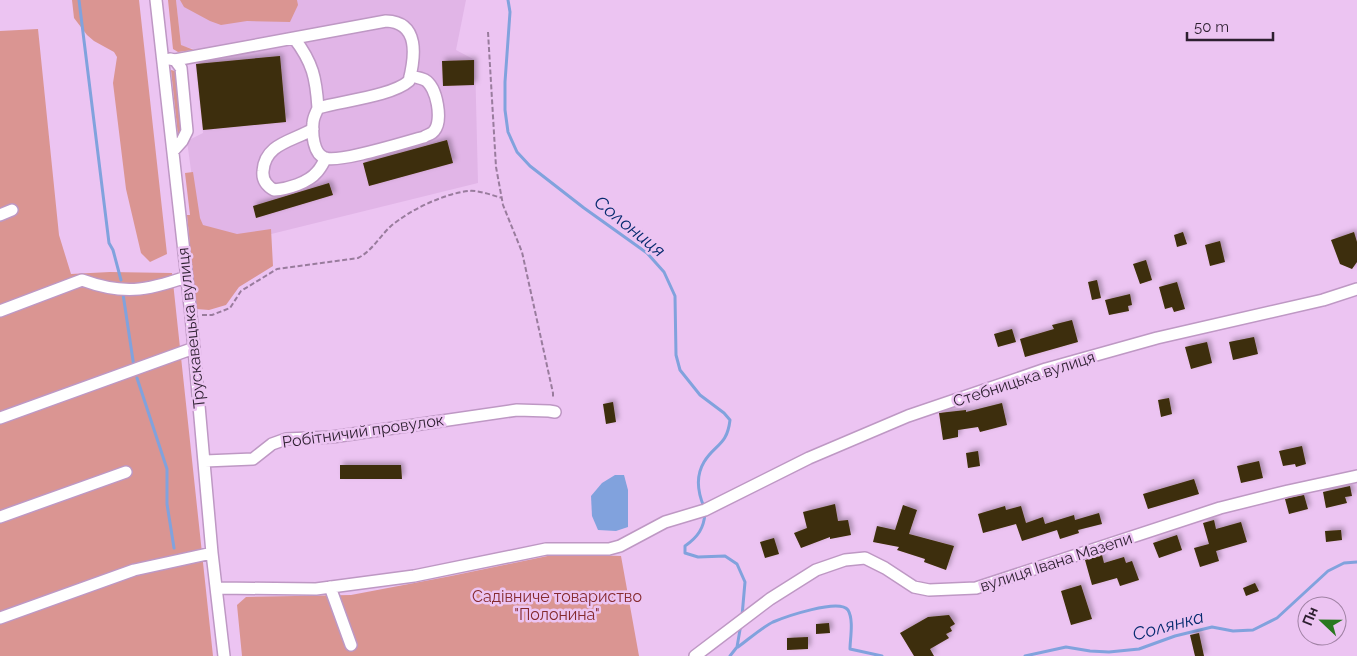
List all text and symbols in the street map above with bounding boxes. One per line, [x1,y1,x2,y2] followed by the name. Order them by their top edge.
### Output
[1187,10,1273,42] scale bar
[1194,18,1229,36] text: 50 m
[590,191,670,261] water label: Солониця
[173,247,209,409] street label: Трускавецька вулиця
[951,347,1097,411] street label: Стебницька вулиця
[281,410,445,452] street label: Робітничий провулок
[978,528,1134,596] street label: вулиця Івана Мазепи
[472,587,642,624] park label: Садівниче товариство "Полонина"
[1297,596,1347,646] north arrow
[1299,604,1321,628] text: Пн
[1130,605,1206,645] water label: Солянка

